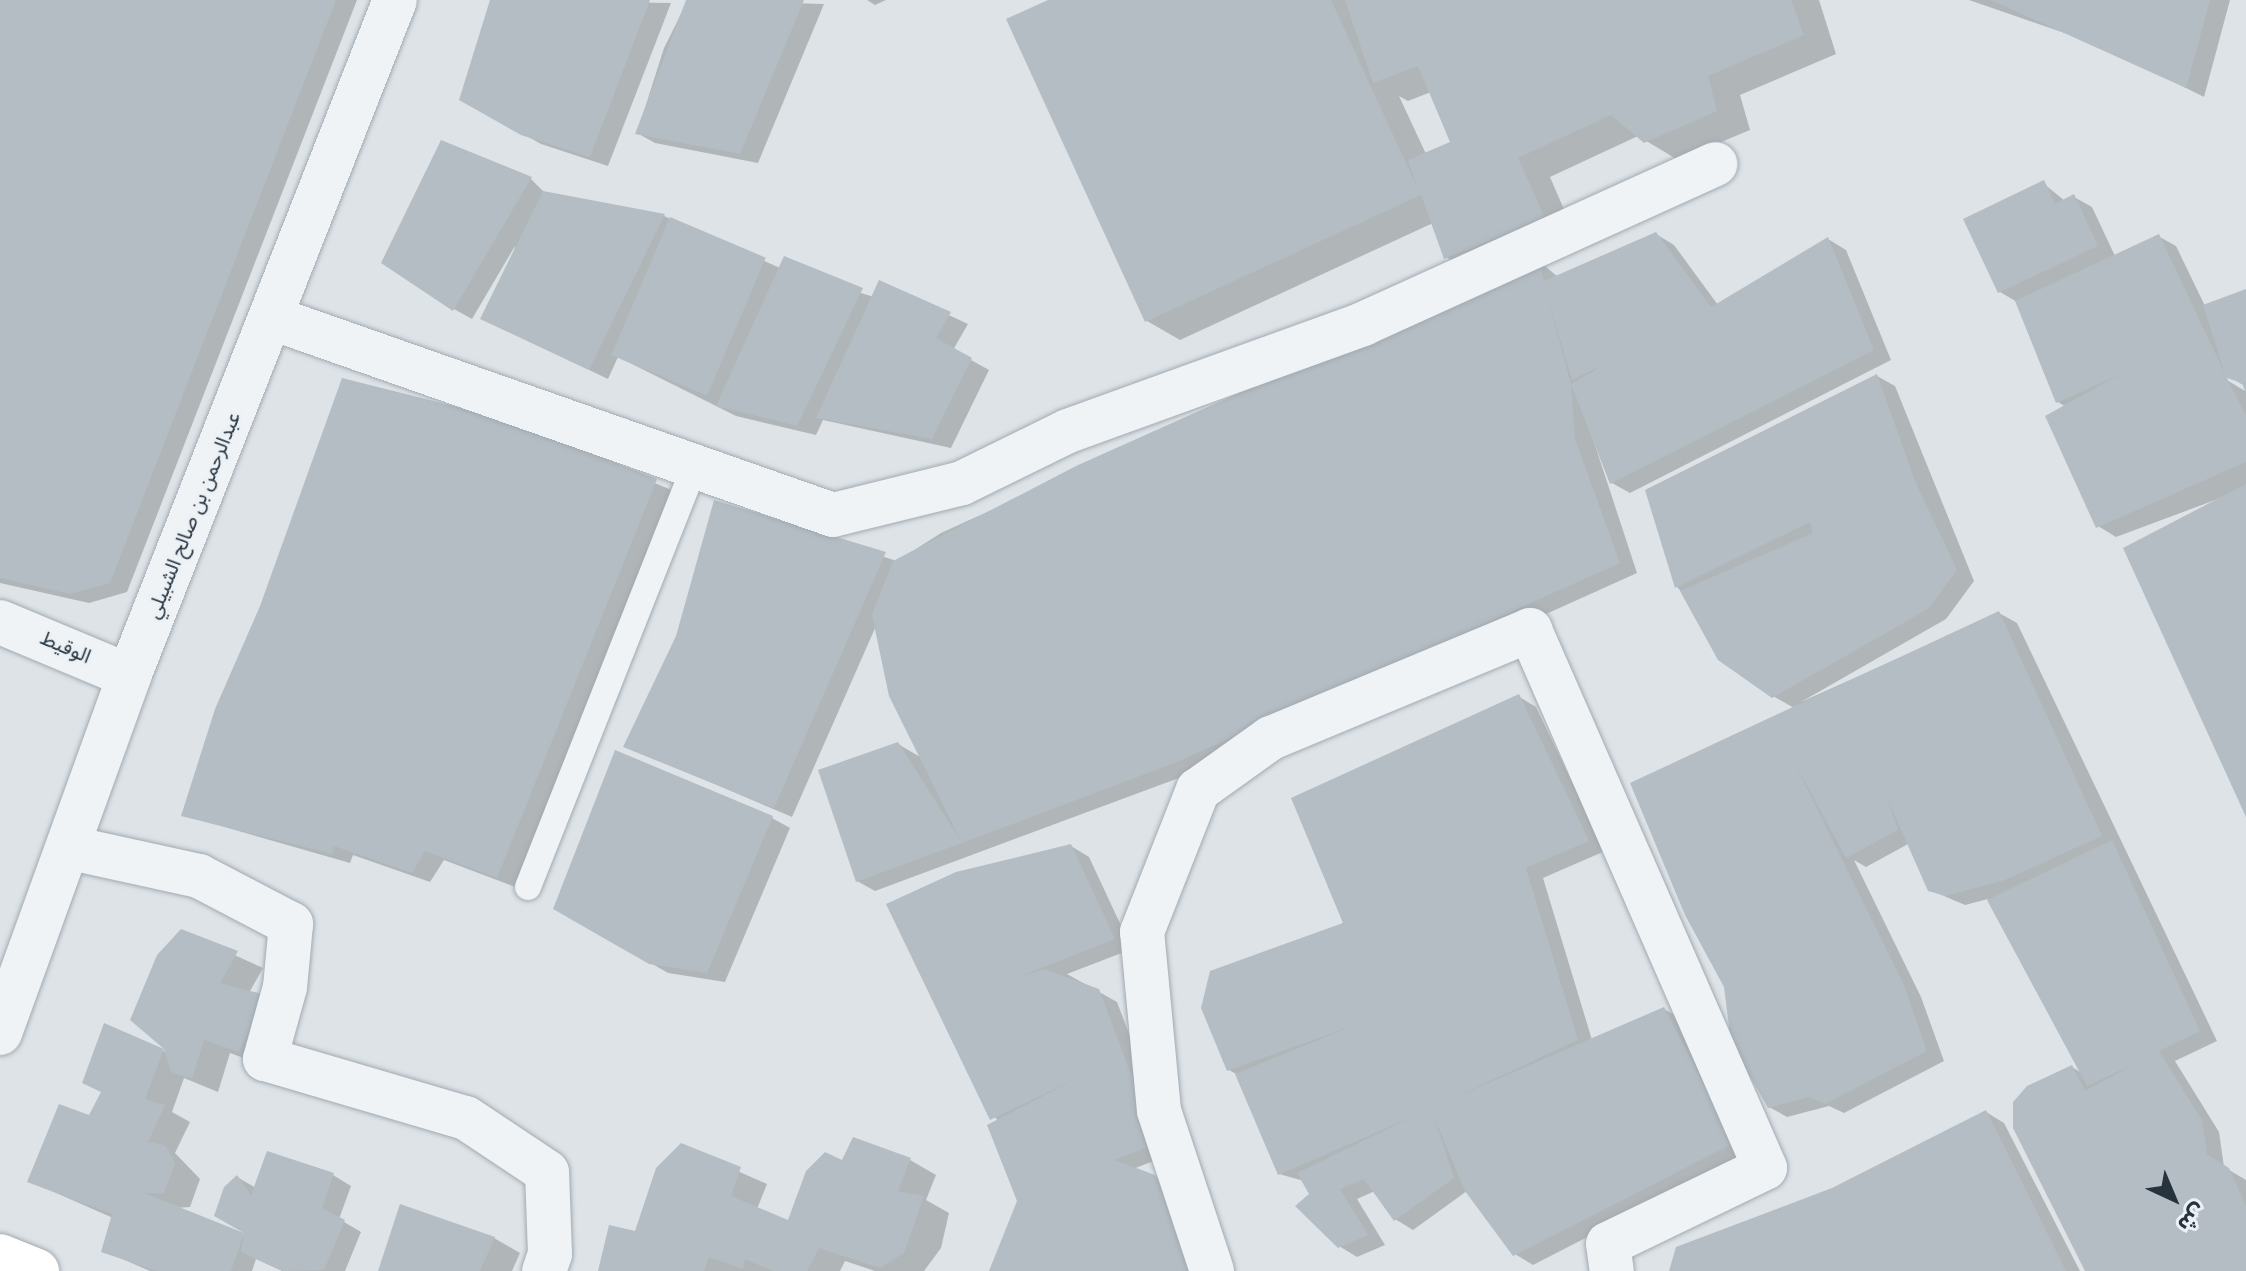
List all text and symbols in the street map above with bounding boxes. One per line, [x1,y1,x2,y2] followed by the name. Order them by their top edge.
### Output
[143,409,247,623] street label: عبدالرحمن بن صالح الشبيلي
[36,628,94,670] street label: الوقيط
[2134,1159,2214,1239] north arrow
[2171,1196,2211,1237] text: ش

